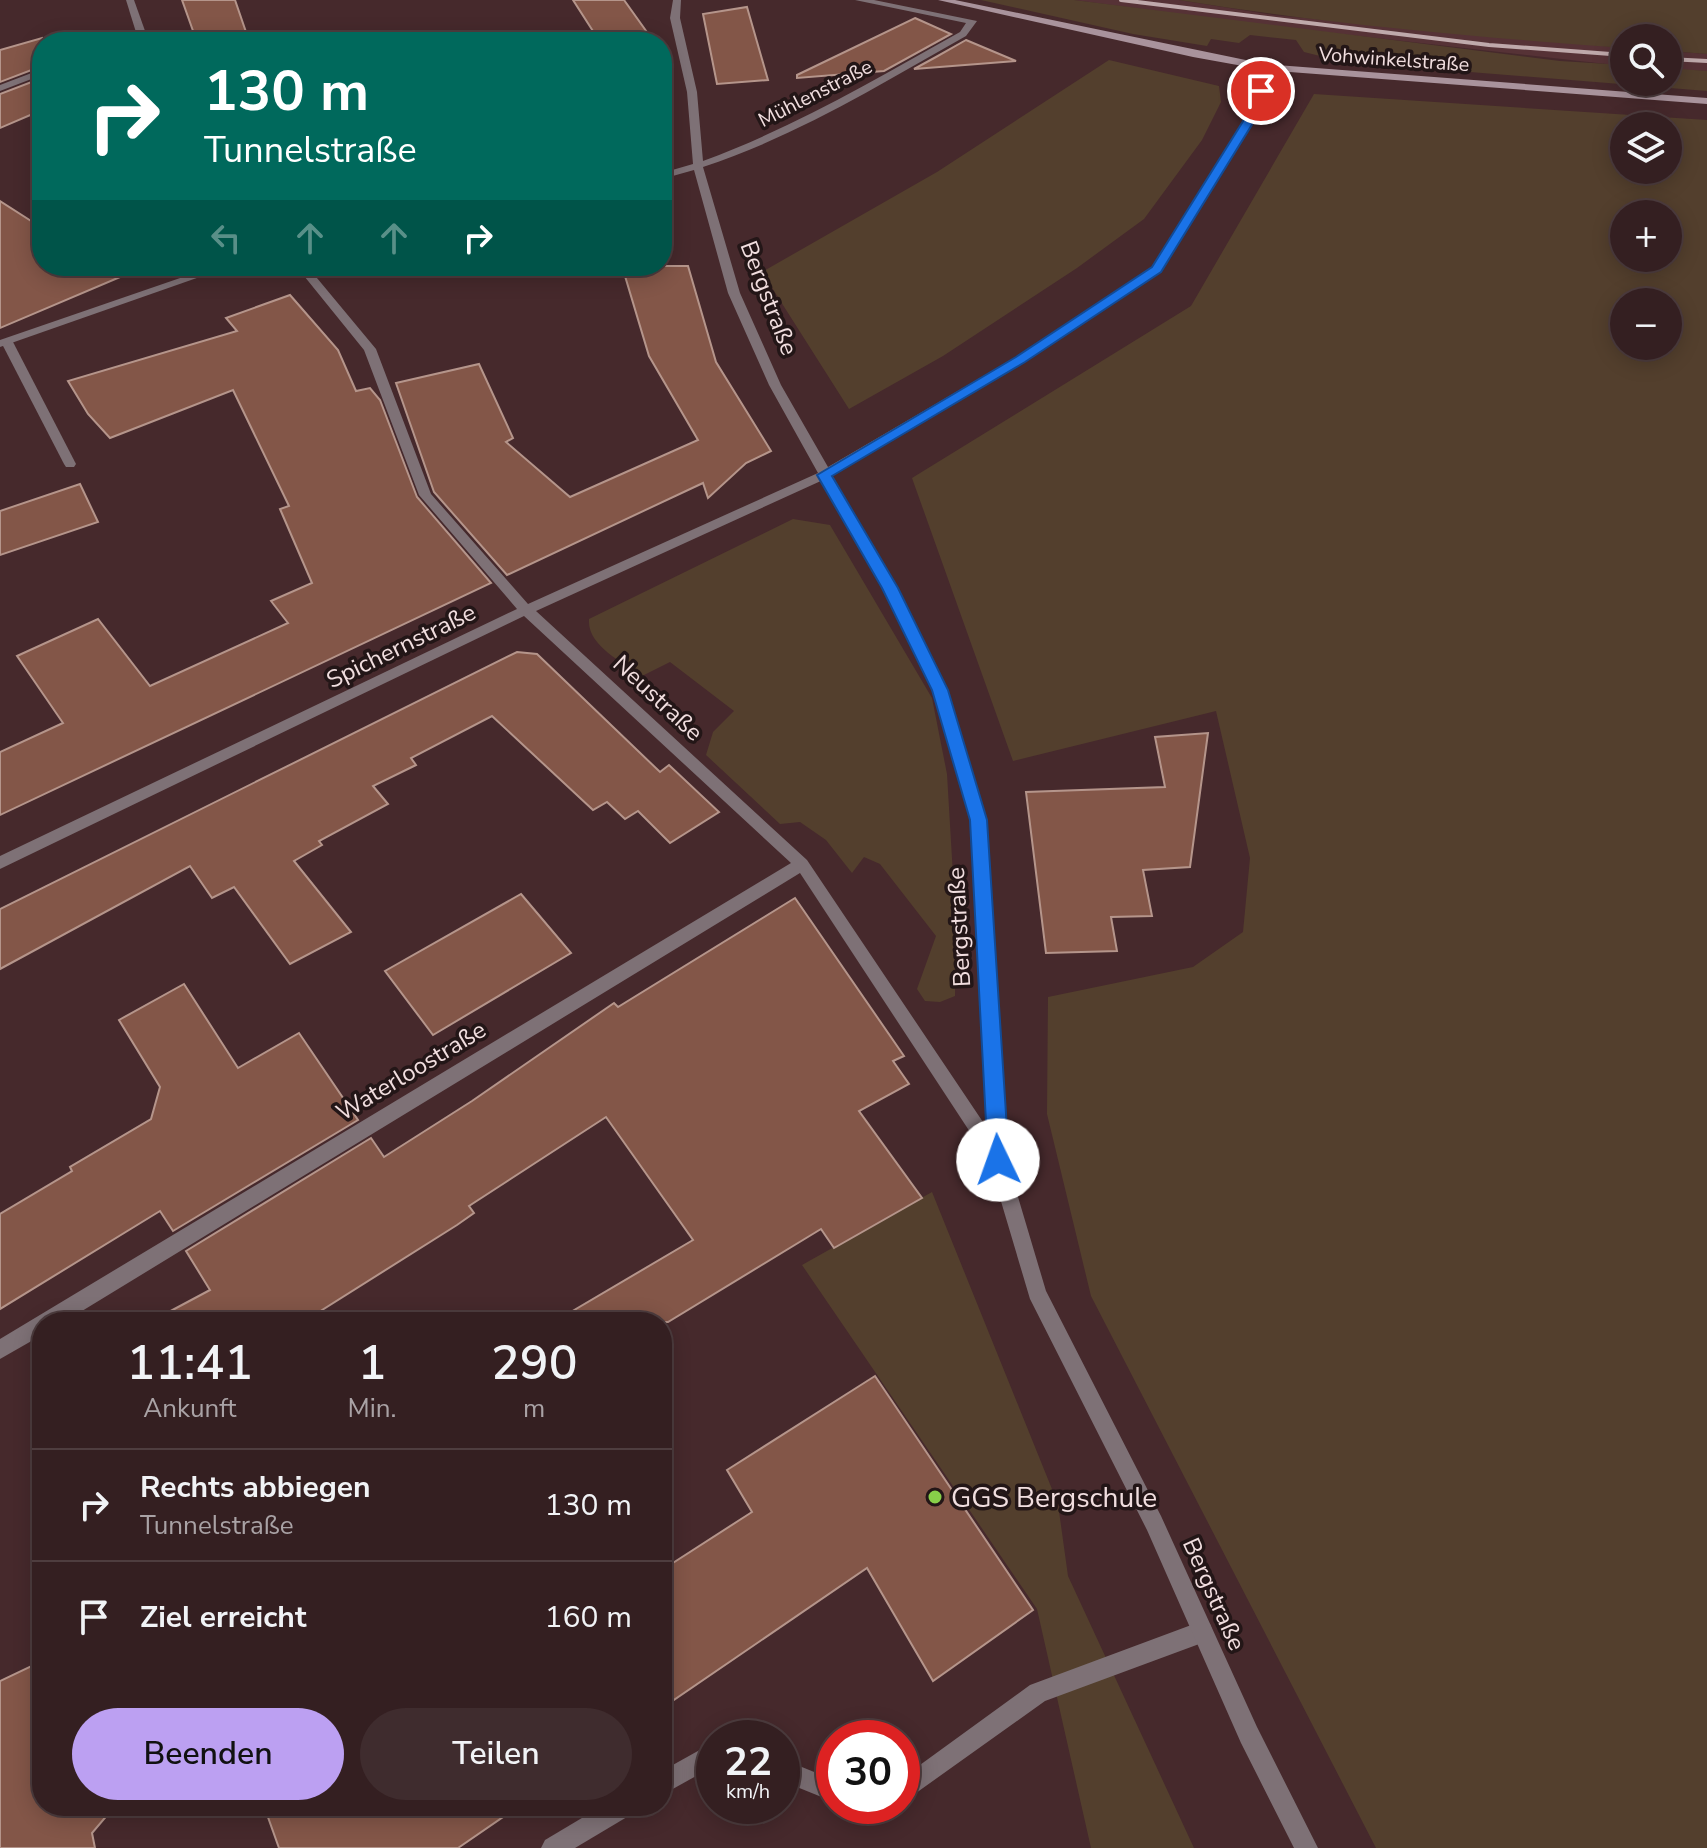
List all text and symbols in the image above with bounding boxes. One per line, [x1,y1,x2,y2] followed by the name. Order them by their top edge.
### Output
[1610,24,1682,360] map controls
[1610,24,1682,96] button: search
[1317,41,1470,78] street label: Vohwinkelstraße
[204,53,369,130] text: 130 m
[754,53,877,134] street label: Mühlenstraße
[1227,57,1295,125] pin
[72,64,176,168] icon: right
[1239,69,1283,113] icon: arrive
[1610,112,1682,184] button: layers
[204,126,417,175] text: Tunnelstraße
[1610,200,1682,272] button: +
[204,216,248,260] icon: left
[288,216,332,260] icon: ahead
[372,216,416,260] icon: ahead
[456,216,500,260] icon: right
[733,236,805,360] street label: Bergstraße
[1610,288,1682,360] button: −
[321,596,481,696] street label: Spichernstraße
[606,648,710,748] street label: Neustraße
[940,866,978,988] street label: Bergstraße
[330,1014,492,1128] street label: Waterloostraße
[956,1118,1040,1202] position arrow
[127,1330,253,1396] text: 11:41
[358,1330,386,1396] text: 1
[491,1330,577,1396] text: 290
[143,1391,236,1426] text: Ankunft
[348,1391,397,1426] text: Min.
[523,1391,545,1426] text: m
[140,1467,371,1508] text: Rechts abbiegen
[951,1479,1157,1517] place label: GGS Bergschule
[72,1483,116,1527] icon: right
[545,1485,632,1526] text: 130 m
[926,1488,944,1506] marker: GGS Bergschule
[140,1508,294,1543] text: Tunnelstraße
[1175,1533,1253,1655] street label: Bergstraße
[72,1595,116,1639] icon: arrive
[140,1597,306,1638] text: Ziel erreicht
[545,1597,632,1638] text: 160 m
[72,1708,344,1800] button: Beenden
[360,1708,632,1800] button: Teilen
[816,1720,920,1824] speed limit sign: 30
[724,1735,772,1789] text: 22
[726,1778,770,1805] text: km/h

